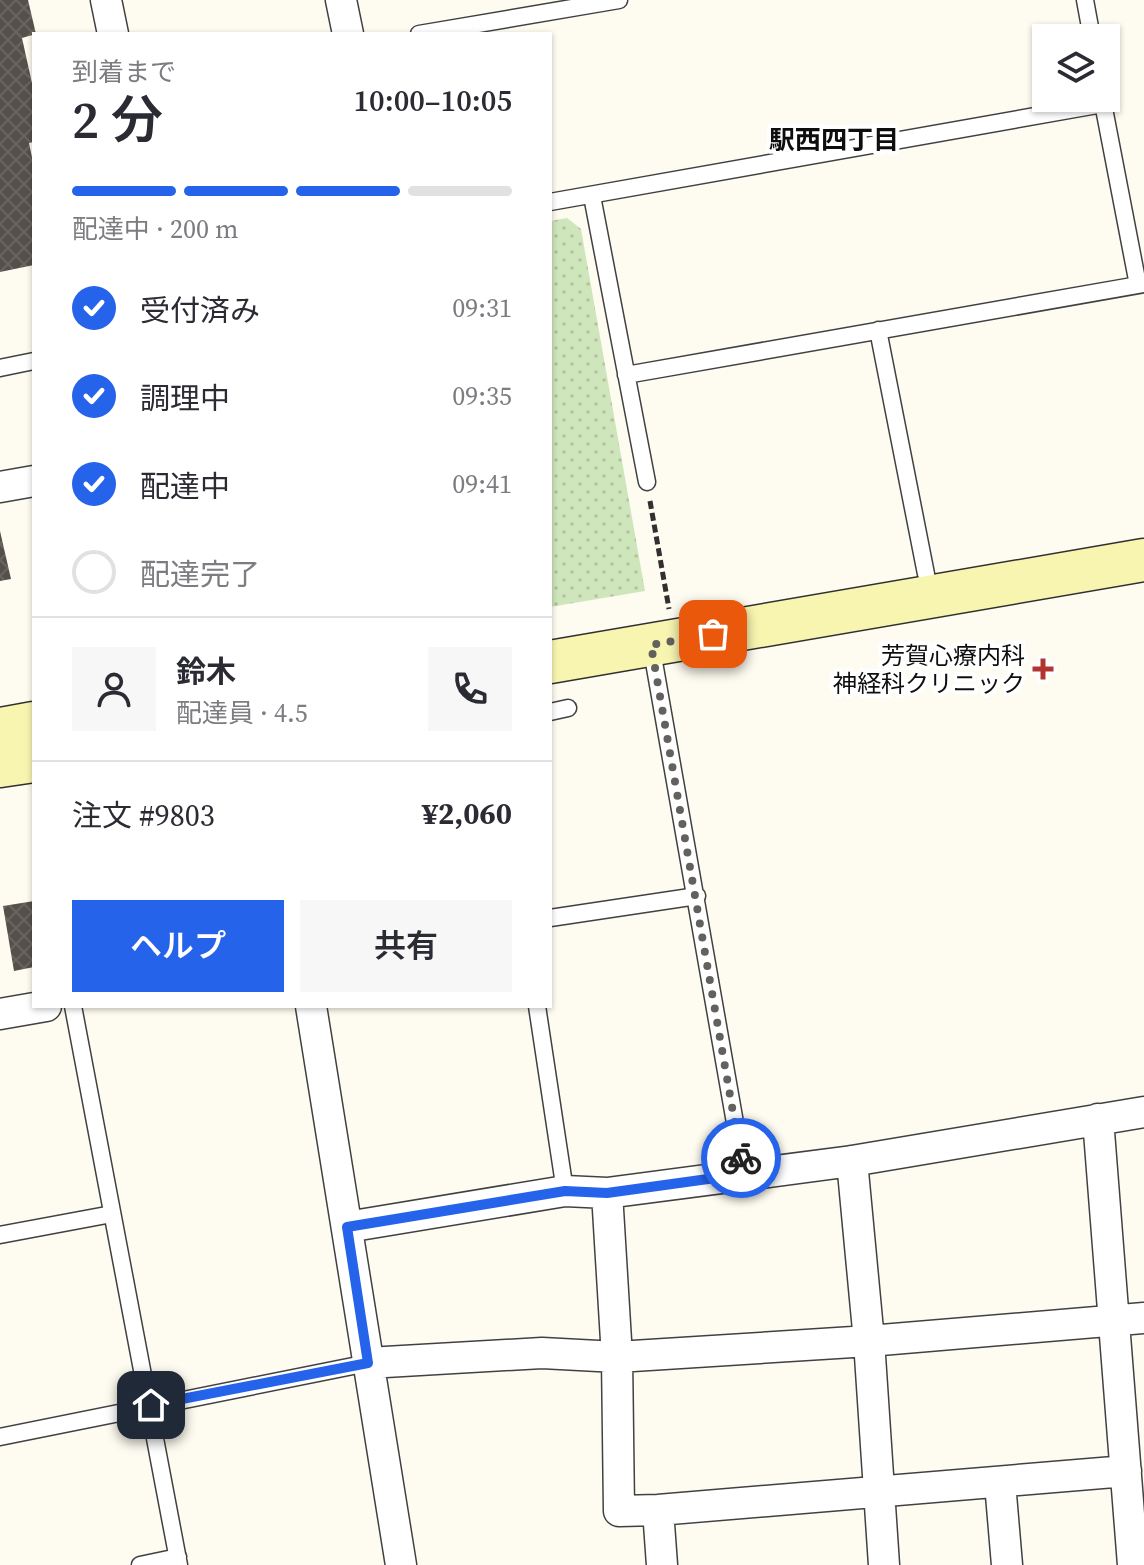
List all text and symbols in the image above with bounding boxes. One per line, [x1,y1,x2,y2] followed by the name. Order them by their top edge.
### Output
[1032,24,1120,112] map controls
[1032,24,1120,112] button: layers
[72,54,176,90] text: 到着まで
[353,80,512,121] text: 10:00–10:05
[72,84,163,155] text: 2 分
[769,122,899,158] district label: 駅西四丁目
[72,211,238,247] text: 配達中 · 200 m
[72,286,116,330] icon: check
[140,290,260,331] text: 受付済み
[452,290,512,326] text: 09:31
[72,374,116,418] icon: check
[140,378,230,419] text: 調理中
[452,378,512,414] text: 09:35
[72,462,116,506] icon: check
[140,466,230,507] text: 配達中
[452,466,512,502] text: 09:41
[140,554,260,595] text: 配達完了
[679,600,747,668] pin
[691,612,735,656] icon: bag
[833,639,1025,700] place label: 芳賀心療内科 神経科クリニック
[72,647,156,731] button: person
[428,647,512,731] button: phone
[176,651,236,692] text: 鈴木
[1032,658,1054,680] marker: 芳賀心療内科 神経科クリニック
[176,695,308,731] text: 配達員 · 4.5
[422,793,512,834] text: ¥2,060
[72,795,215,836] text: 注文 #9803
[72,900,284,992] button: ヘルプ
[300,900,512,992] button: 共有
[701,1118,781,1198] courier
[719,1136,763,1180] icon: bike
[117,1371,185,1439] pin
[129,1383,173,1427] icon: home

